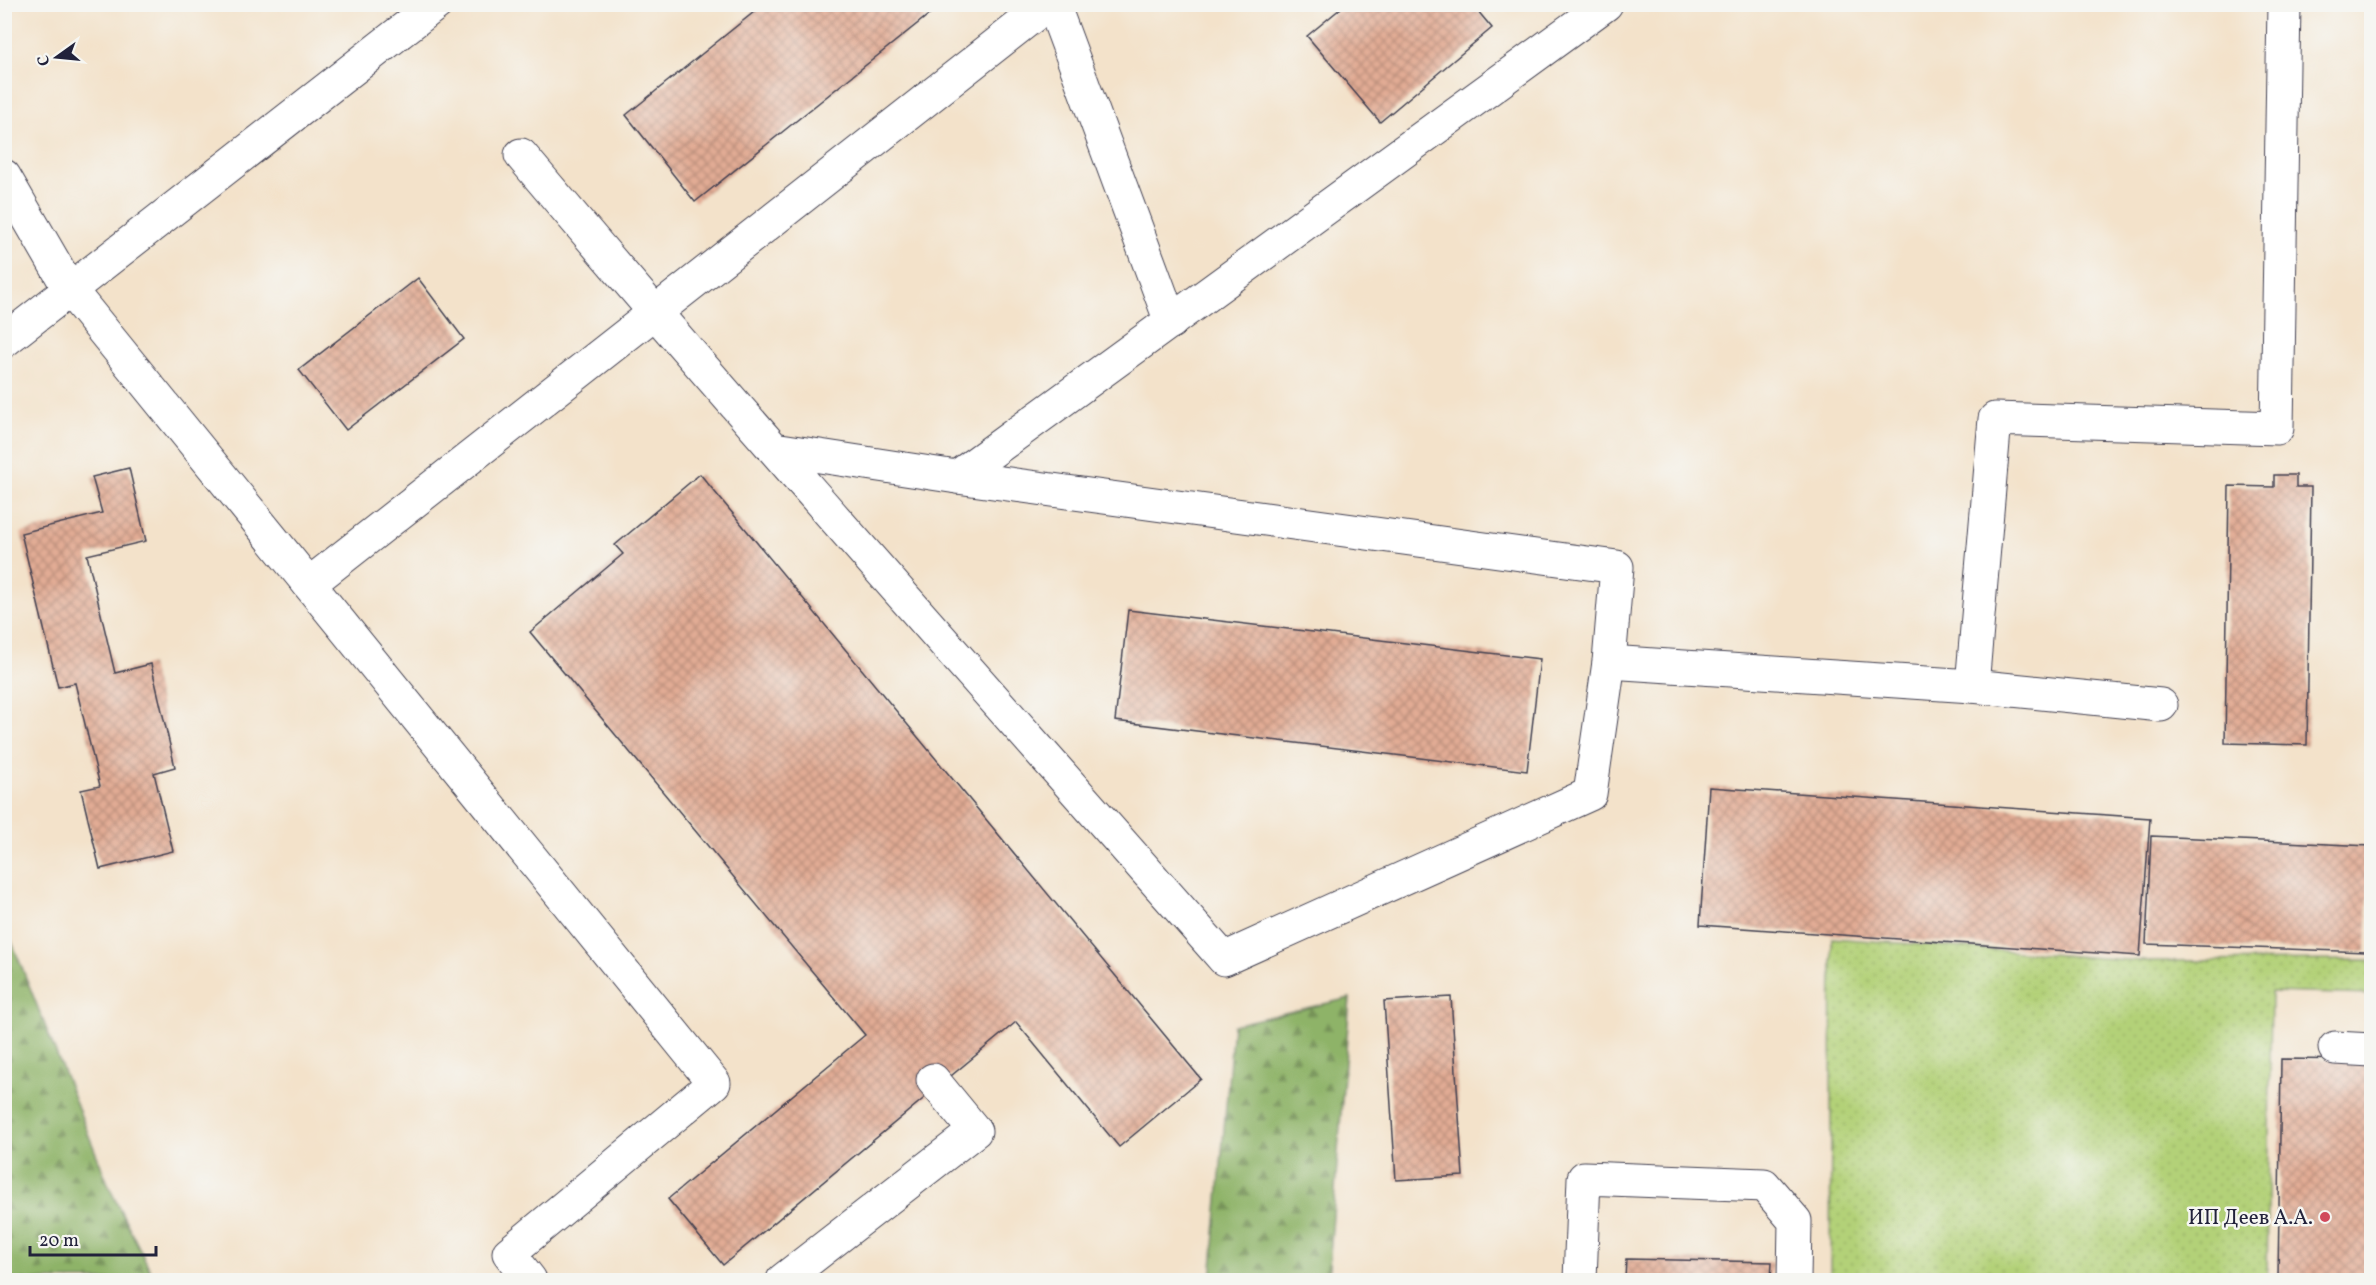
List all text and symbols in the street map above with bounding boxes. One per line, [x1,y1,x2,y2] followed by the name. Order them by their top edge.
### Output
[27,27,87,87] north arrow
[32,53,56,68] text: С
[2188,1204,2313,1233] place label: ИП Деев А.А.
[2318,1210,2332,1224] marker: ИП Деев А.А.
[30,1219,156,1257] scale bar
[39,1229,79,1254] text: 20 m

